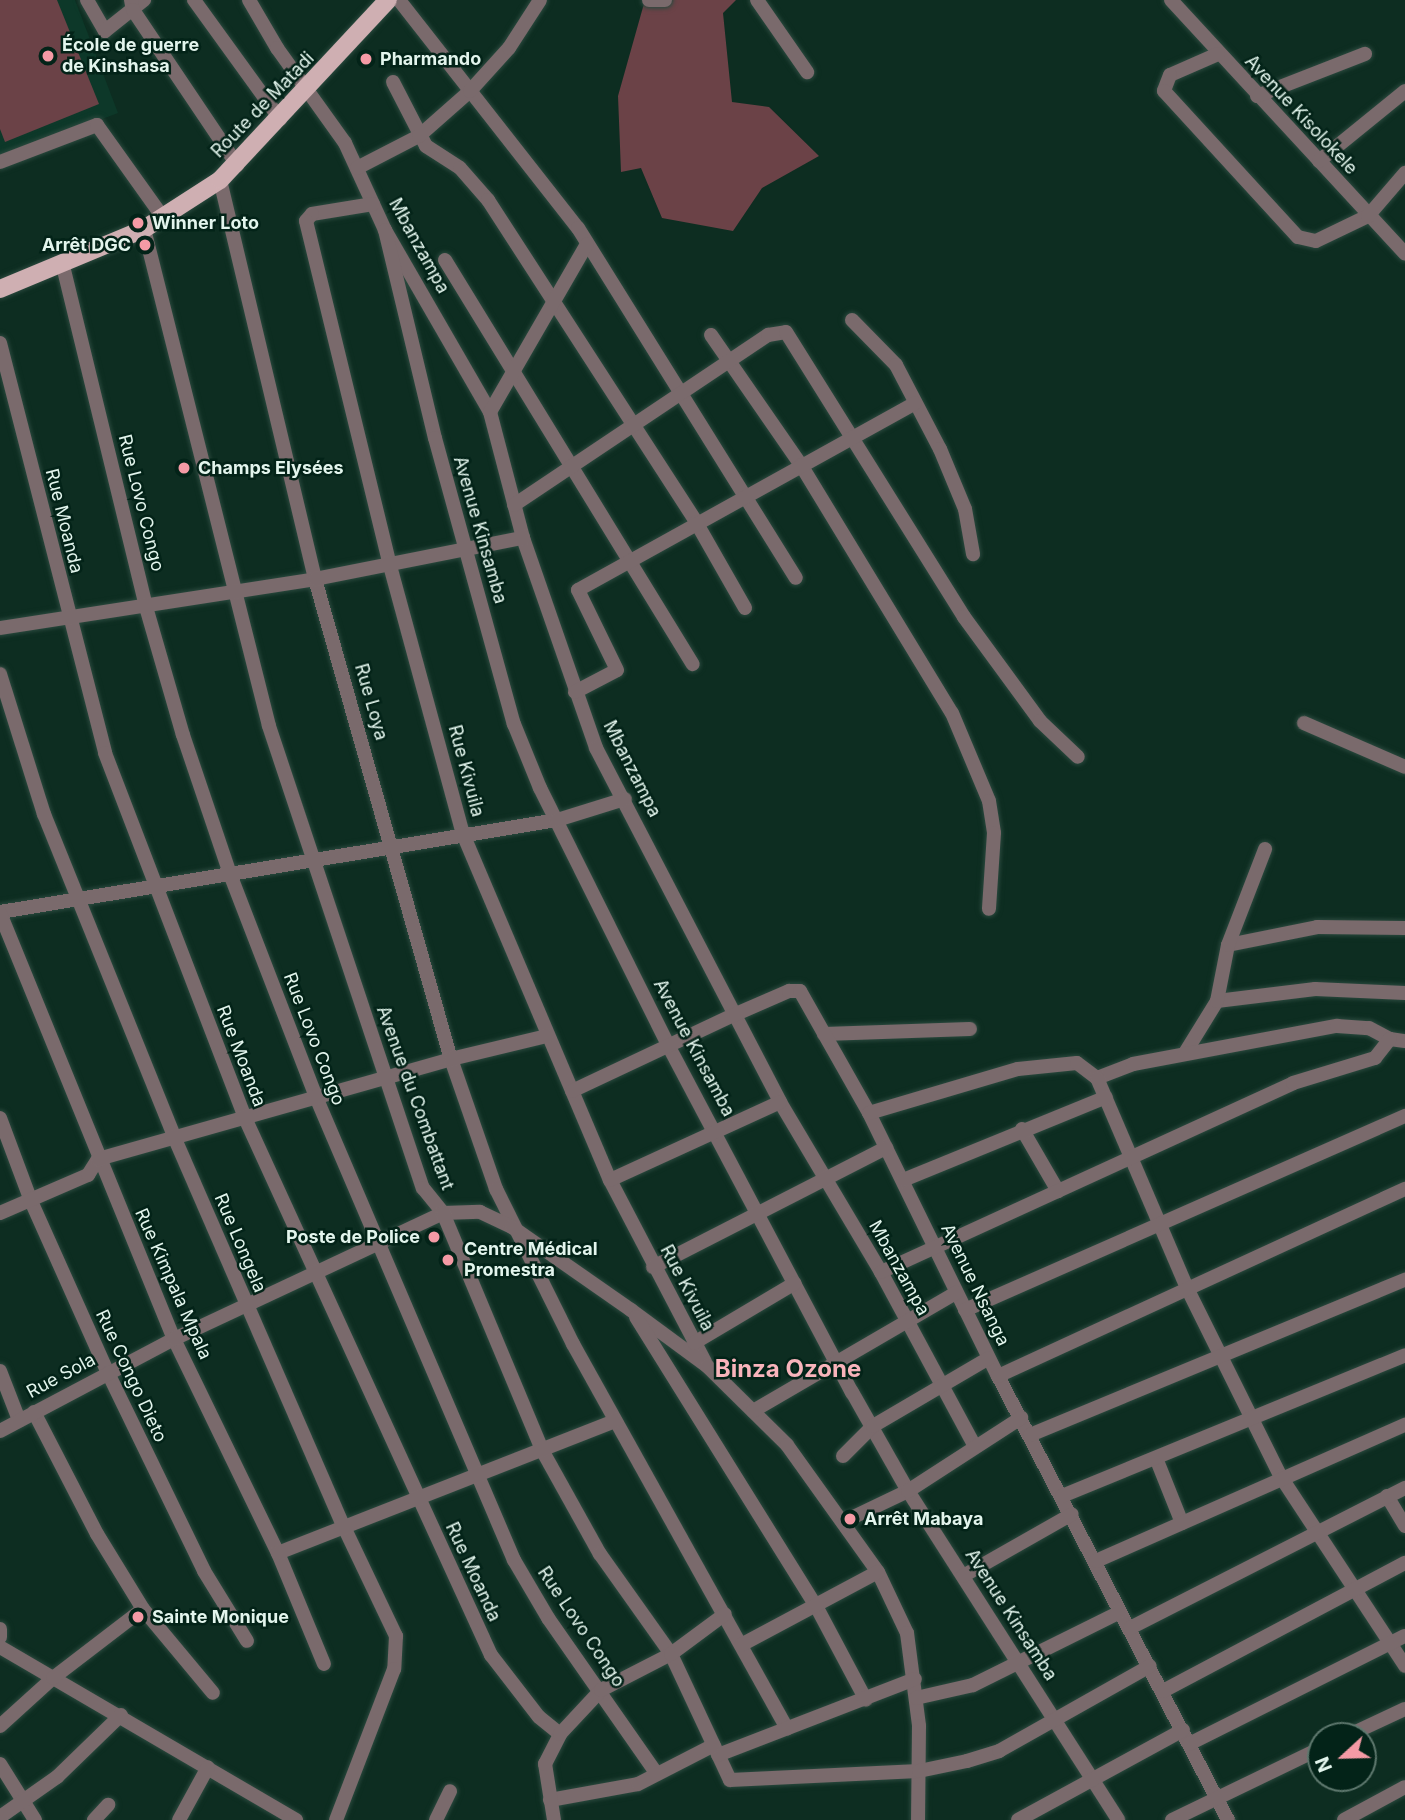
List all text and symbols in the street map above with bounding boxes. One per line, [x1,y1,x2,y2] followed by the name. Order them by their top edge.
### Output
[62,35,199,78] place label: École de guerre de Kinshasa
[40,48,56,64] marker: École de guerre de Kinshasa
[207,48,319,162] street label: Route de Matadi
[380,48,481,70] place label: Pharmando
[358,51,374,67] marker: Pharmando
[1240,51,1362,179] street label: Avenue Kisolokele
[384,195,454,297] street label: Mbanzampa
[152,212,259,234] place label: Winner Loto
[130,215,146,231] marker: Winner Loto
[42,234,131,256] place label: Arrêt DGC
[137,237,153,253] marker: Arrêt DGC
[114,432,168,574] street label: Rue Lovo Congo
[449,454,511,606] street label: Avenue Kinsamba
[198,457,344,479] place label: Champs Elysées
[176,460,192,476] marker: Champs Elysées
[41,467,87,575] street label: Rue Moanda
[350,661,392,743] street label: Rue Loya
[598,717,666,821] street label: Mbanzampa
[443,723,489,819] street label: Rue Kivuila
[279,970,349,1108] street label: Rue Lovo Congo
[649,976,739,1120] street label: Avenue Kinsamba
[212,1002,270,1110] street label: Rue Moanda
[372,1003,458,1193] street label: Avenue du Combattant
[209,1190,271,1296] street label: Rue Longela
[130,1205,216,1363] street label: Rue Kimpala Mpala
[864,1217,934,1319] street label: Mbanzampa
[936,1220,1014,1350] street label: Avenue Nsanga
[286,1226,420,1248] place label: Poste de Police
[426,1229,442,1245] marker: Poste de Police
[464,1239,598,1282] place label: Centre Médical Promestra
[655,1241,719,1335] street label: Rue Kivuila
[438,1250,458,1270] marker: Centre Médical Promestra
[91,1306,171,1446] street label: Rue Congo Dieto
[23,1349,99,1403] street label: Rue Sola
[715,1355,861,1383] district label: Binza Ozone
[864,1508,983,1530] place label: Arrêt Mabaya
[842,1511,858,1527] marker: Arrêt Mabaya
[441,1519,505,1625] street label: Rue Moanda
[960,1545,1062,1685] street label: Avenue Kinsamba
[533,1563,629,1691] street label: Rue Lovo Congo
[152,1606,289,1628] place label: Sainte Monique
[130,1609,146,1625] marker: Sainte Monique
[1307,1722,1377,1792] north arrow
[1311,1753,1337,1775] text: N

